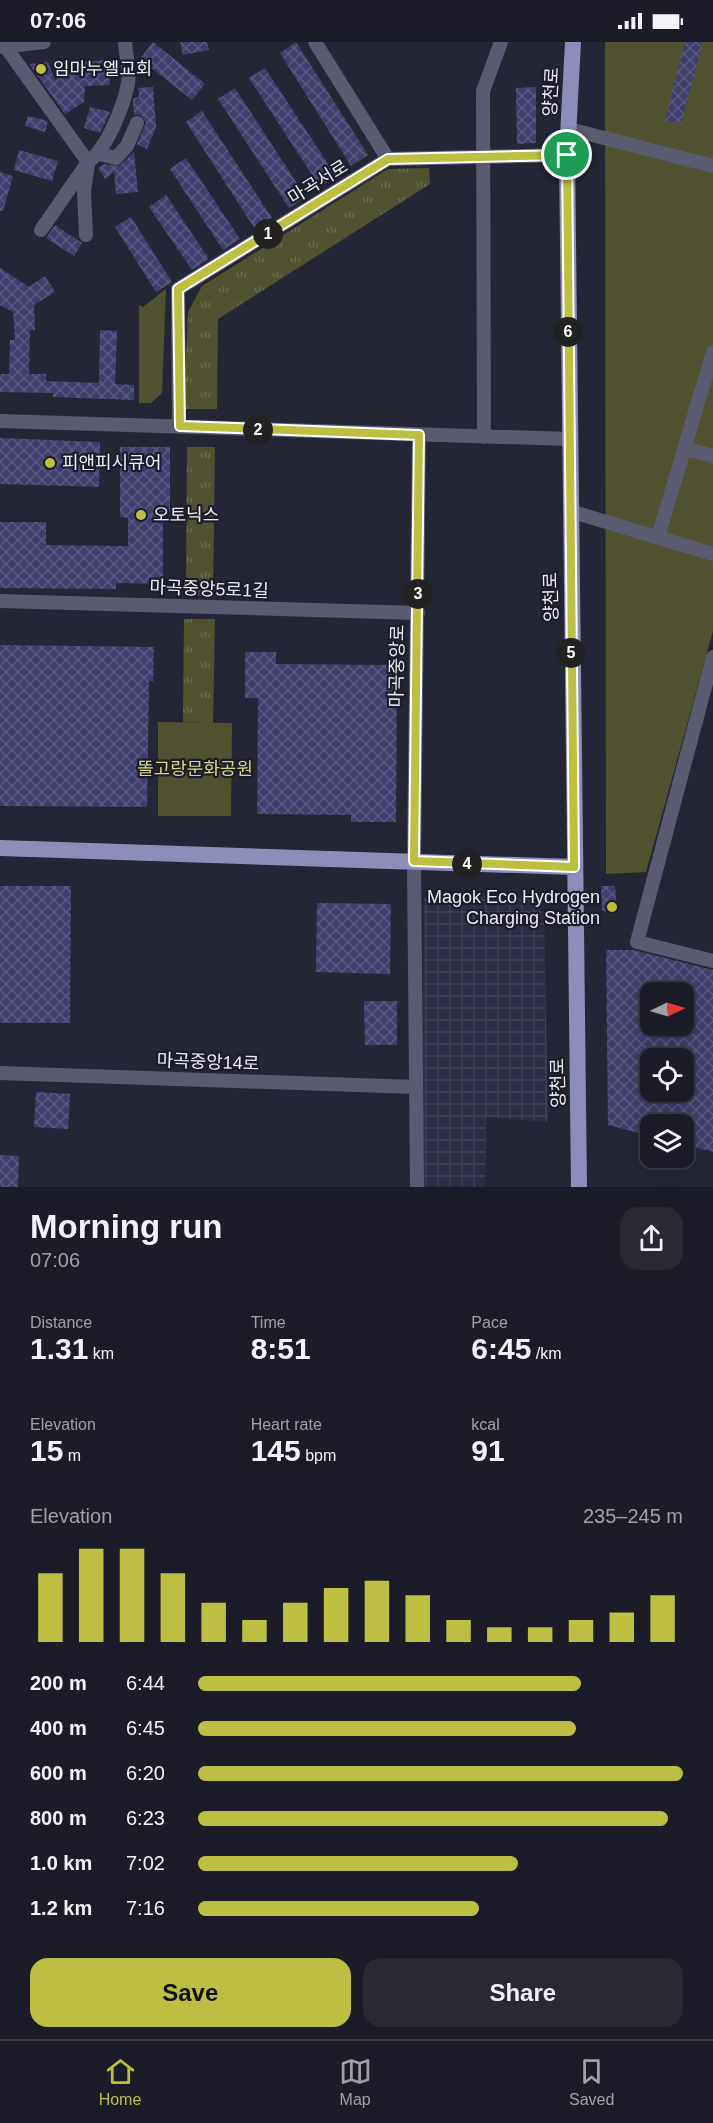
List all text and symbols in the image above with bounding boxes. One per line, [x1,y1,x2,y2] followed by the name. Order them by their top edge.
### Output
[30,8,86,33] text: 07:06
[53,59,152,79] place label: 임마누엘교회
[34,62,48,76] marker: 임마누엘교회
[540,67,562,117] street label: 양천로
[541,129,592,180] pin
[550,138,583,171] icon: arrive
[285,156,351,208] street label: 마곡서로
[253,219,283,249] pin: 1
[264,225,272,242] text: 1
[553,317,583,347] pin: 6
[564,323,572,340] text: 6
[243,415,273,445] pin: 2
[254,421,262,438] text: 2
[62,453,161,473] place label: 피앤피시큐어
[43,456,57,470] marker: 피앤피시큐어
[153,505,219,525] place label: 오토닉스
[134,508,148,522] marker: 오토닉스
[541,572,561,622] street label: 양천로
[149,577,269,601] street label: 마곡중앙5로1길
[403,579,433,609] pin: 3
[414,585,422,602] text: 3
[386,624,408,708] street label: 마곡중앙로
[556,638,586,668] pin: 5
[567,644,575,661] text: 5
[137,759,253,779] park label: 똘고랑문화공원
[452,849,482,879] pin: 4
[463,855,471,872] text: 4
[427,887,600,928] place label: Magok Eco Hydrogen Charging Station
[605,900,619,914] marker: Magok Eco Hydrogen Charging Station
[640,982,694,1036] north arrow
[640,982,694,1168] map controls
[640,1048,694,1102] button: locate
[156,1050,260,1074] street label: 마곡중앙14로
[548,1058,568,1108] street label: 양천로
[640,1114,694,1168] button: layers
[620,1207,683,1270] button: share
[30,1208,222,1245] text: Morning run
[30,1249,80,1271] text: 07:06
[30,1314,92,1331] text: Distance
[251,1314,286,1331] text: Time
[471,1314,508,1331] text: Pace
[30,1332,88,1365] text: 1.31
[251,1332,311,1365] text: 8:51
[471,1332,531,1365] text: 6:45
[88,1345,114,1362] text: km
[531,1345,562,1362] text: /km
[30,1416,96,1433] text: Elevation
[251,1416,322,1433] text: Heart rate
[471,1416,500,1433] text: kcal
[30,1434,63,1467] text: 15
[251,1434,301,1467] text: 145
[471,1434,505,1467] text: 91
[63,1447,81,1464] text: m
[301,1447,336,1464] text: bpm
[30,1505,112,1527] text: Elevation
[583,1505,683,1527] text: 235–245 m
[30,1672,87,1694] text: 200 m
[126,1672,165,1694] text: 6:44
[30,1717,87,1739] text: 400 m
[126,1717,165,1739] text: 6:45
[30,1762,87,1784] text: 600 m
[126,1762,165,1784] text: 6:20
[30,1807,87,1829] text: 800 m
[126,1807,165,1829] text: 6:23
[30,1852,92,1874] text: 1.0 km
[126,1852,165,1874] text: 7:02
[30,1897,92,1919] text: 1.2 km
[126,1897,165,1919] text: 7:16
[30,1958,351,2027] button: Save
[363,1958,683,2027] button: Share
[99,2055,141,2109] tab: Home
[339,2055,372,2109] tab: Map
[569,2055,614,2109] tab: Saved

